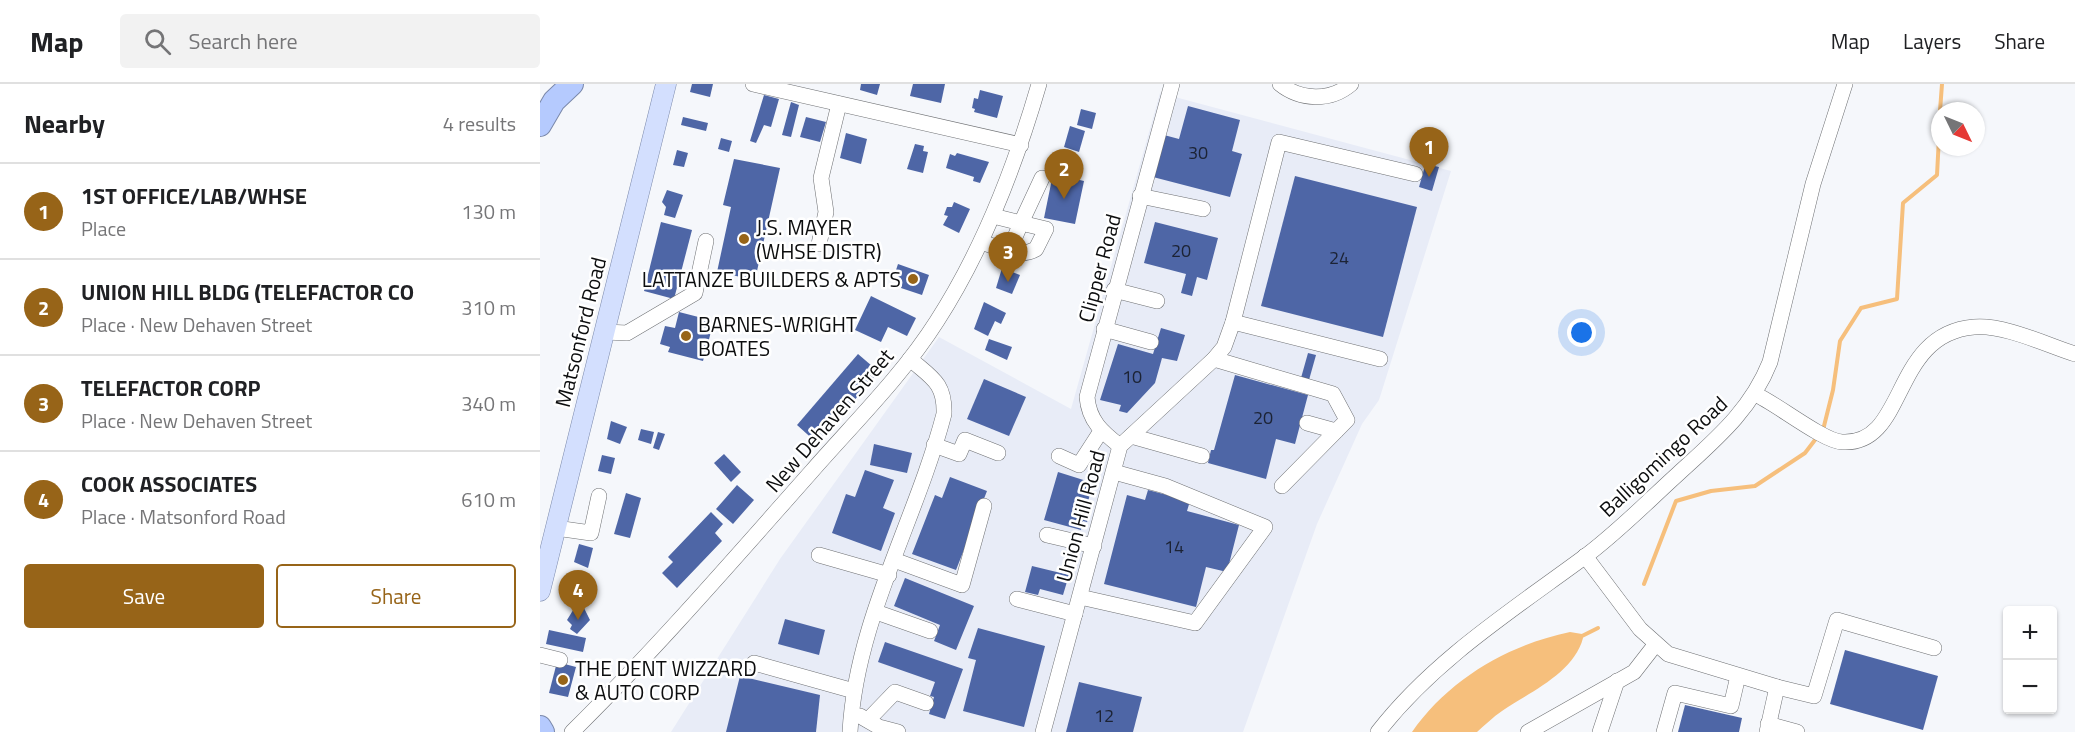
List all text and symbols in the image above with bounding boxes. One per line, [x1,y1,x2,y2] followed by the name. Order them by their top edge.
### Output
[120,14,540,68] search box
[30,20,84,63] text: Map
[189,24,298,58] text: Search here
[141,25,174,58] icon: search
[1831,25,1870,57] text: Map
[1903,25,1961,57] text: Layers
[1994,25,2045,57] text: Share
[1931,102,1985,156] north arrow
[24,104,105,143] text: Nearby
[443,108,516,139] text: 4 results
[1410,128,1448,177] pin: 1
[1188,139,1208,166] house number: 30
[1044,150,1084,199] pin: 2
[81,179,307,213] text: 1ST OFFICE/LAB/WHSE
[38,196,49,227] text: 1
[461,196,516,227] text: 130 m
[1069,210,1129,326] street label: Clipper Road
[756,211,882,267] place label: J.S. MAYER (WHSE DISTR)
[81,213,126,244] text: Place
[737,232,751,246] marker: J.S. MAYER (WHSE DISTR)
[988,232,1028,282] pin: 3
[1171,237,1191,264] house number: 20
[1329,244,1349,271] house number: 24
[546,254,614,410] street label: Matsonford Road
[642,263,901,295] place label: LATTANZE BUILDERS & APTS
[906,272,920,286] marker: LATTANZE BUILDERS & APTS
[81,275,414,309] text: UNION HILL BLDG (TELEFACTOR CO
[38,292,49,323] text: 2
[461,292,516,323] text: 310 m
[698,308,857,364] place label: BARNES-WRIGHT BOATES
[81,309,312,340] text: Place · New Dehaven Street
[1567,318,1596,347] your location
[679,329,693,343] marker: BARNES-WRIGHT BOATES
[757,340,901,499] street label: New Dehaven Street
[1122,363,1142,390] house number: 10
[81,371,261,405] text: TELEFACTOR CORP
[38,388,49,419] text: 3
[461,388,516,419] text: 340 m
[1592,388,1734,524] street label: Balligomingo Road
[1253,404,1273,431] house number: 20
[81,405,312,436] text: Place · New Dehaven Street
[1047,447,1113,585] street label: Union Hill Road
[81,467,257,501] text: COOK ASSOCIATES
[38,484,49,515] text: 4
[461,484,516,515] text: 610 m
[81,501,286,532] text: Place · Matsonford Road
[1164,533,1184,560] house number: 14
[24,564,264,628] button: Save
[276,564,516,628] button: Share
[558,570,597,620] pin: 4
[2003,606,2057,714] map controls
[2003,606,2057,660] button: +
[575,652,757,708] place label: THE DENT WIZZARD & AUTO CORP
[2003,660,2057,714] button: −
[556,673,570,687] marker: THE DENT WIZZARD & AUTO CORP
[1094,702,1114,729] house number: 12

